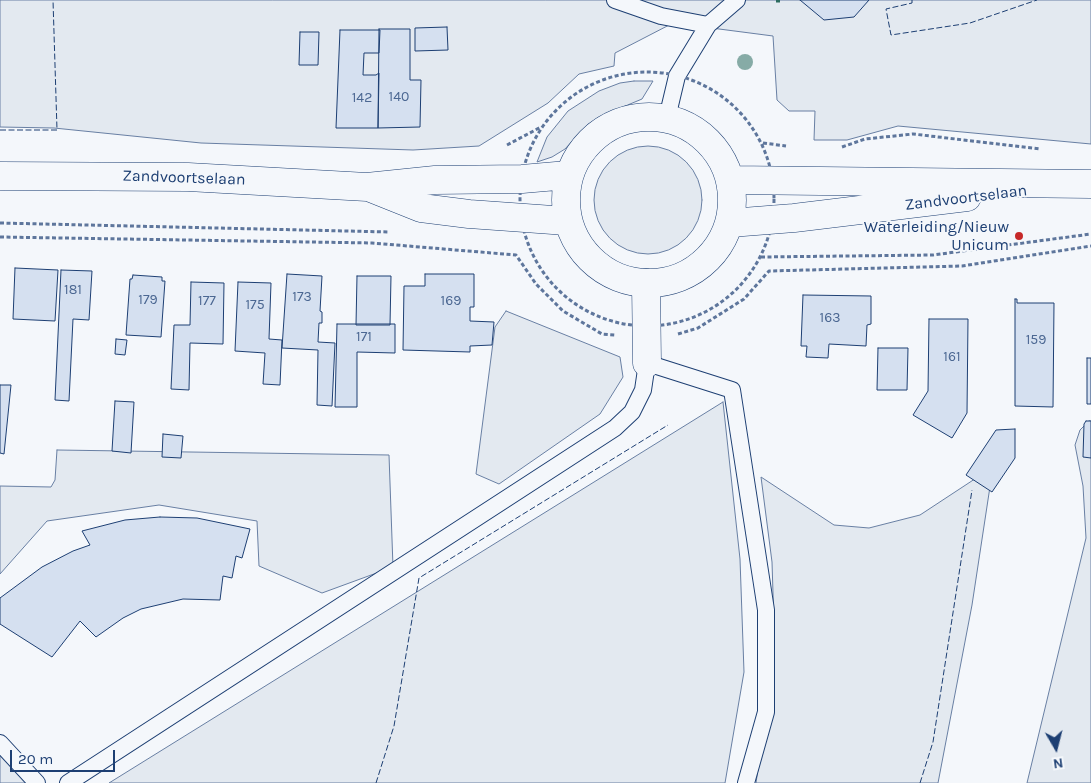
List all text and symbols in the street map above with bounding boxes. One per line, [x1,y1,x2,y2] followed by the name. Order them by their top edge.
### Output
[389,89,409,105] house number: 140
[352,90,372,106] house number: 142
[122,166,246,190] street label: Zandvoortselaan
[904,181,1028,215] street label: Zandvoortselaan
[864,217,1009,255] place label: Waterleiding/Nieuw Unicum
[1013,230,1025,242] marker: Waterleiding/Nieuw Unicum
[64,282,82,298] house number: 181
[292,289,312,305] house number: 173
[138,292,158,308] house number: 179
[198,293,216,309] house number: 177
[441,293,461,309] house number: 169
[245,297,265,313] house number: 175
[820,310,840,326] house number: 163
[356,329,372,345] house number: 171
[1026,332,1046,348] house number: 159
[943,349,961,365] house number: 161
[1031,723,1081,773] north arrow
[12,740,118,772] scale bar
[18,750,53,768] text: 20 m
[1052,754,1064,772] text: N

